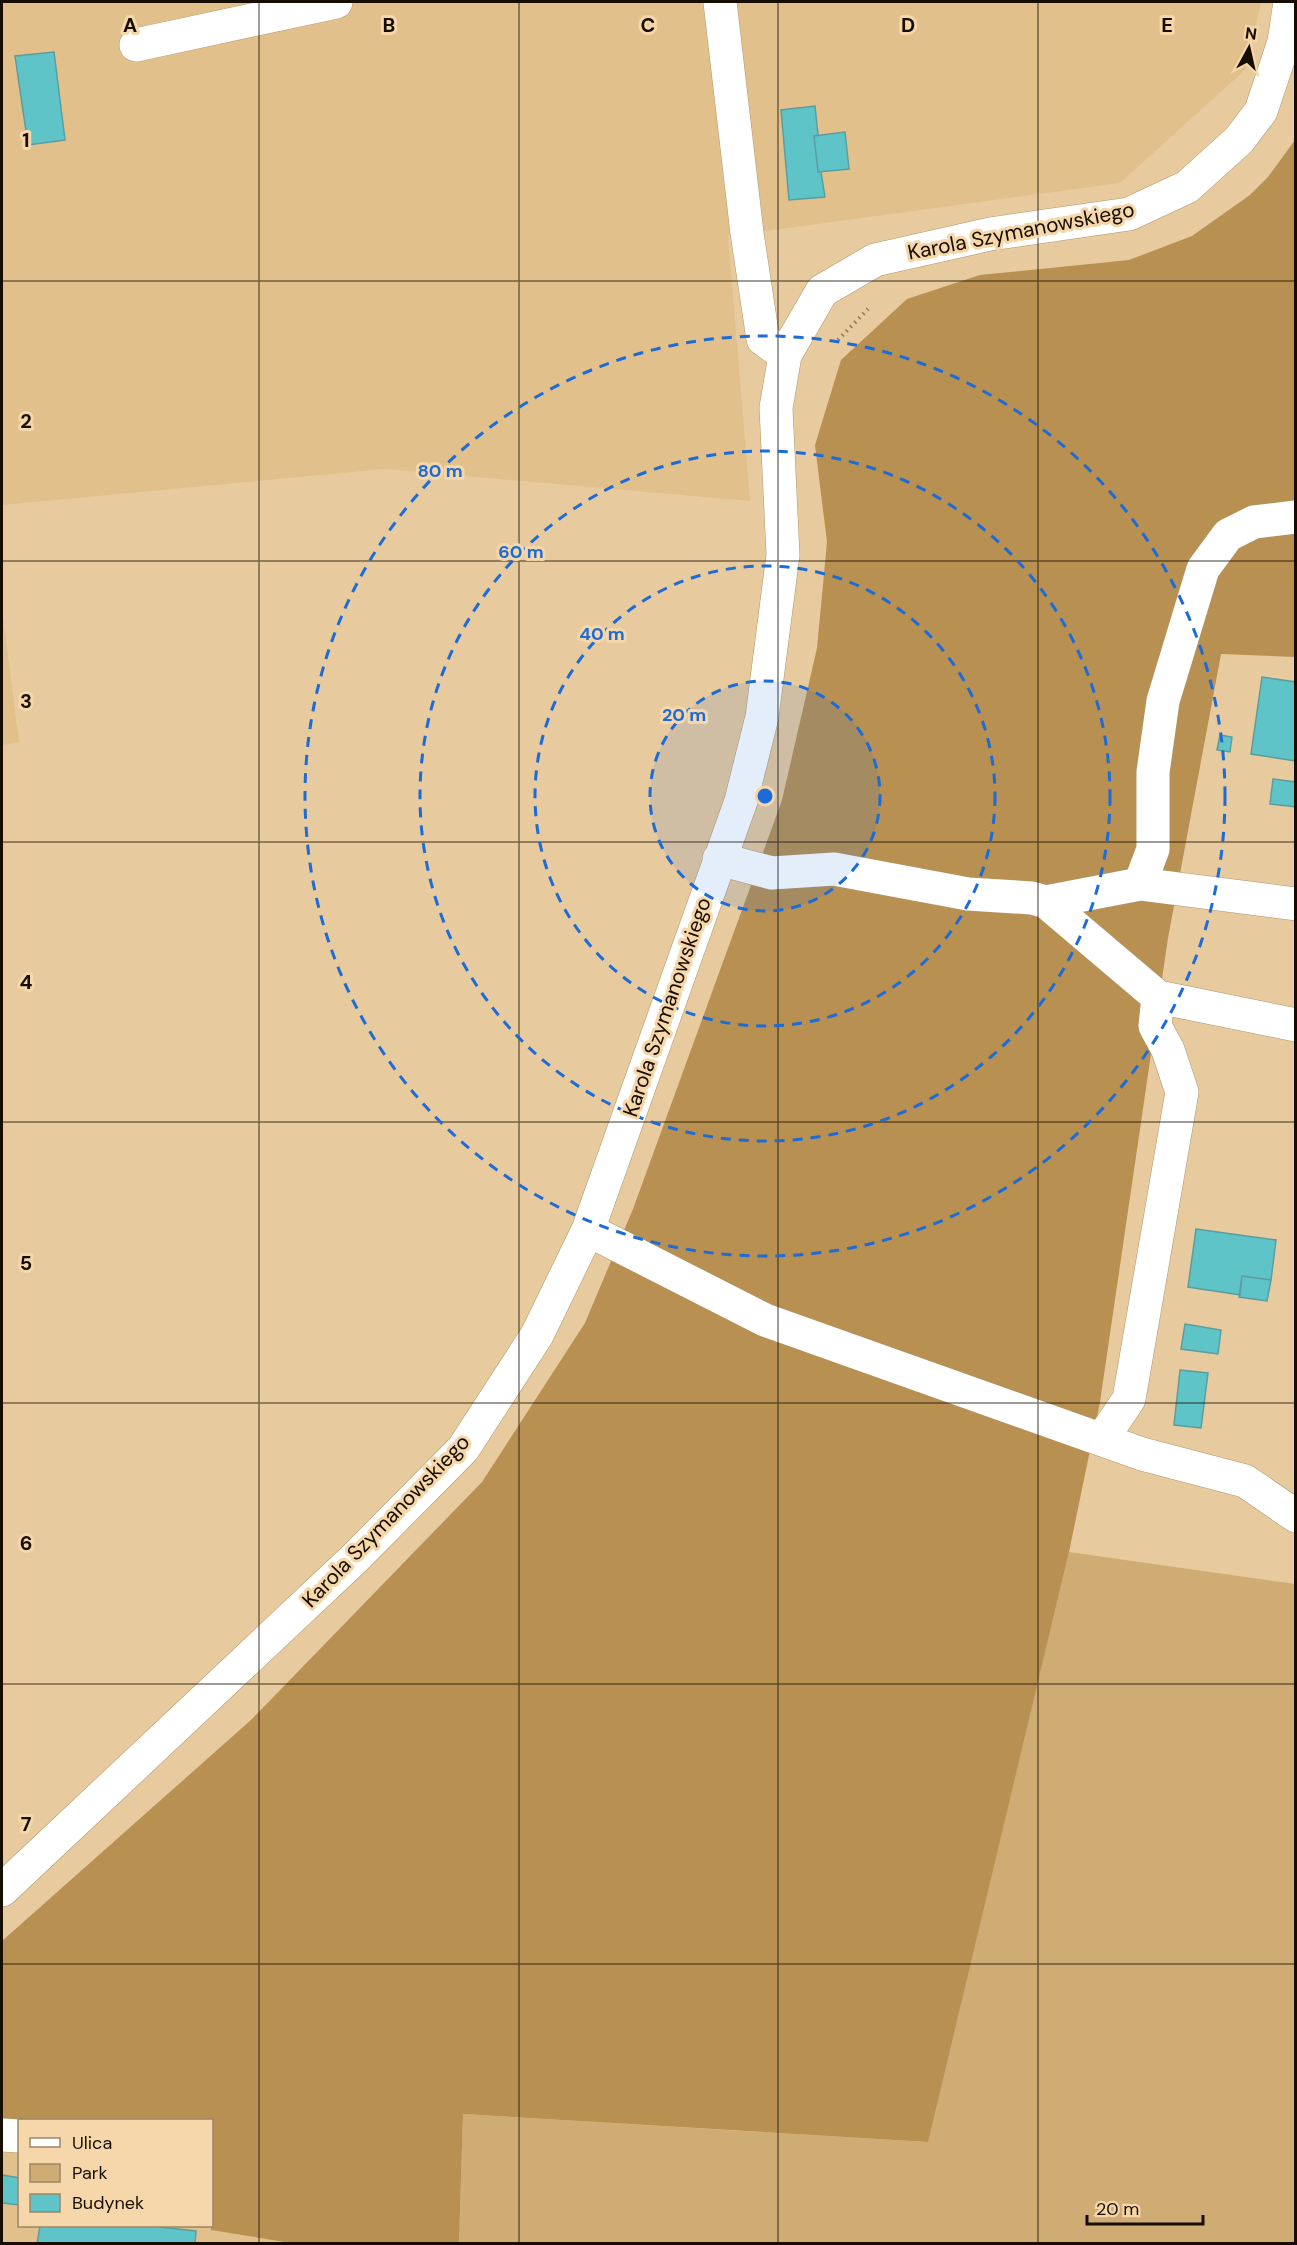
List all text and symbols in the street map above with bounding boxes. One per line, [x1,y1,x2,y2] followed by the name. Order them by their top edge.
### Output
[123,12,137,38] text: A
[383,12,395,38] text: B
[641,12,655,38] text: C
[901,12,915,38] text: D
[1161,12,1173,38] text: E
[1219,18,1279,78] north arrow
[1244,22,1258,45] text: N
[22,127,30,153] text: 1
[905,195,1137,267] street label: Karola Szymanowskiego
[20,408,32,434] text: 2
[417,459,463,483] text: 80 m
[498,540,544,564] text: 60 m
[579,622,625,646] text: 40 m
[20,688,32,714] text: 3
[662,703,706,727] text: 20 m
[755,786,775,806] centre of rings
[616,894,718,1120] street label: Karola Szymanowskiego
[20,969,33,995] text: 4
[20,1250,32,1276] text: 5
[296,1428,476,1614] street label: Karola Szymanowskiego
[20,1530,32,1556] text: 6
[21,1811,32,1837] text: 7
[18,2119,213,2227] legend
[72,2131,112,2155] text: Ulica
[72,2161,108,2185] text: Park
[1087,2188,1202,2226] scale bar
[72,2191,144,2215] text: Budynek
[1096,2197,1139,2221] text: 20 m

